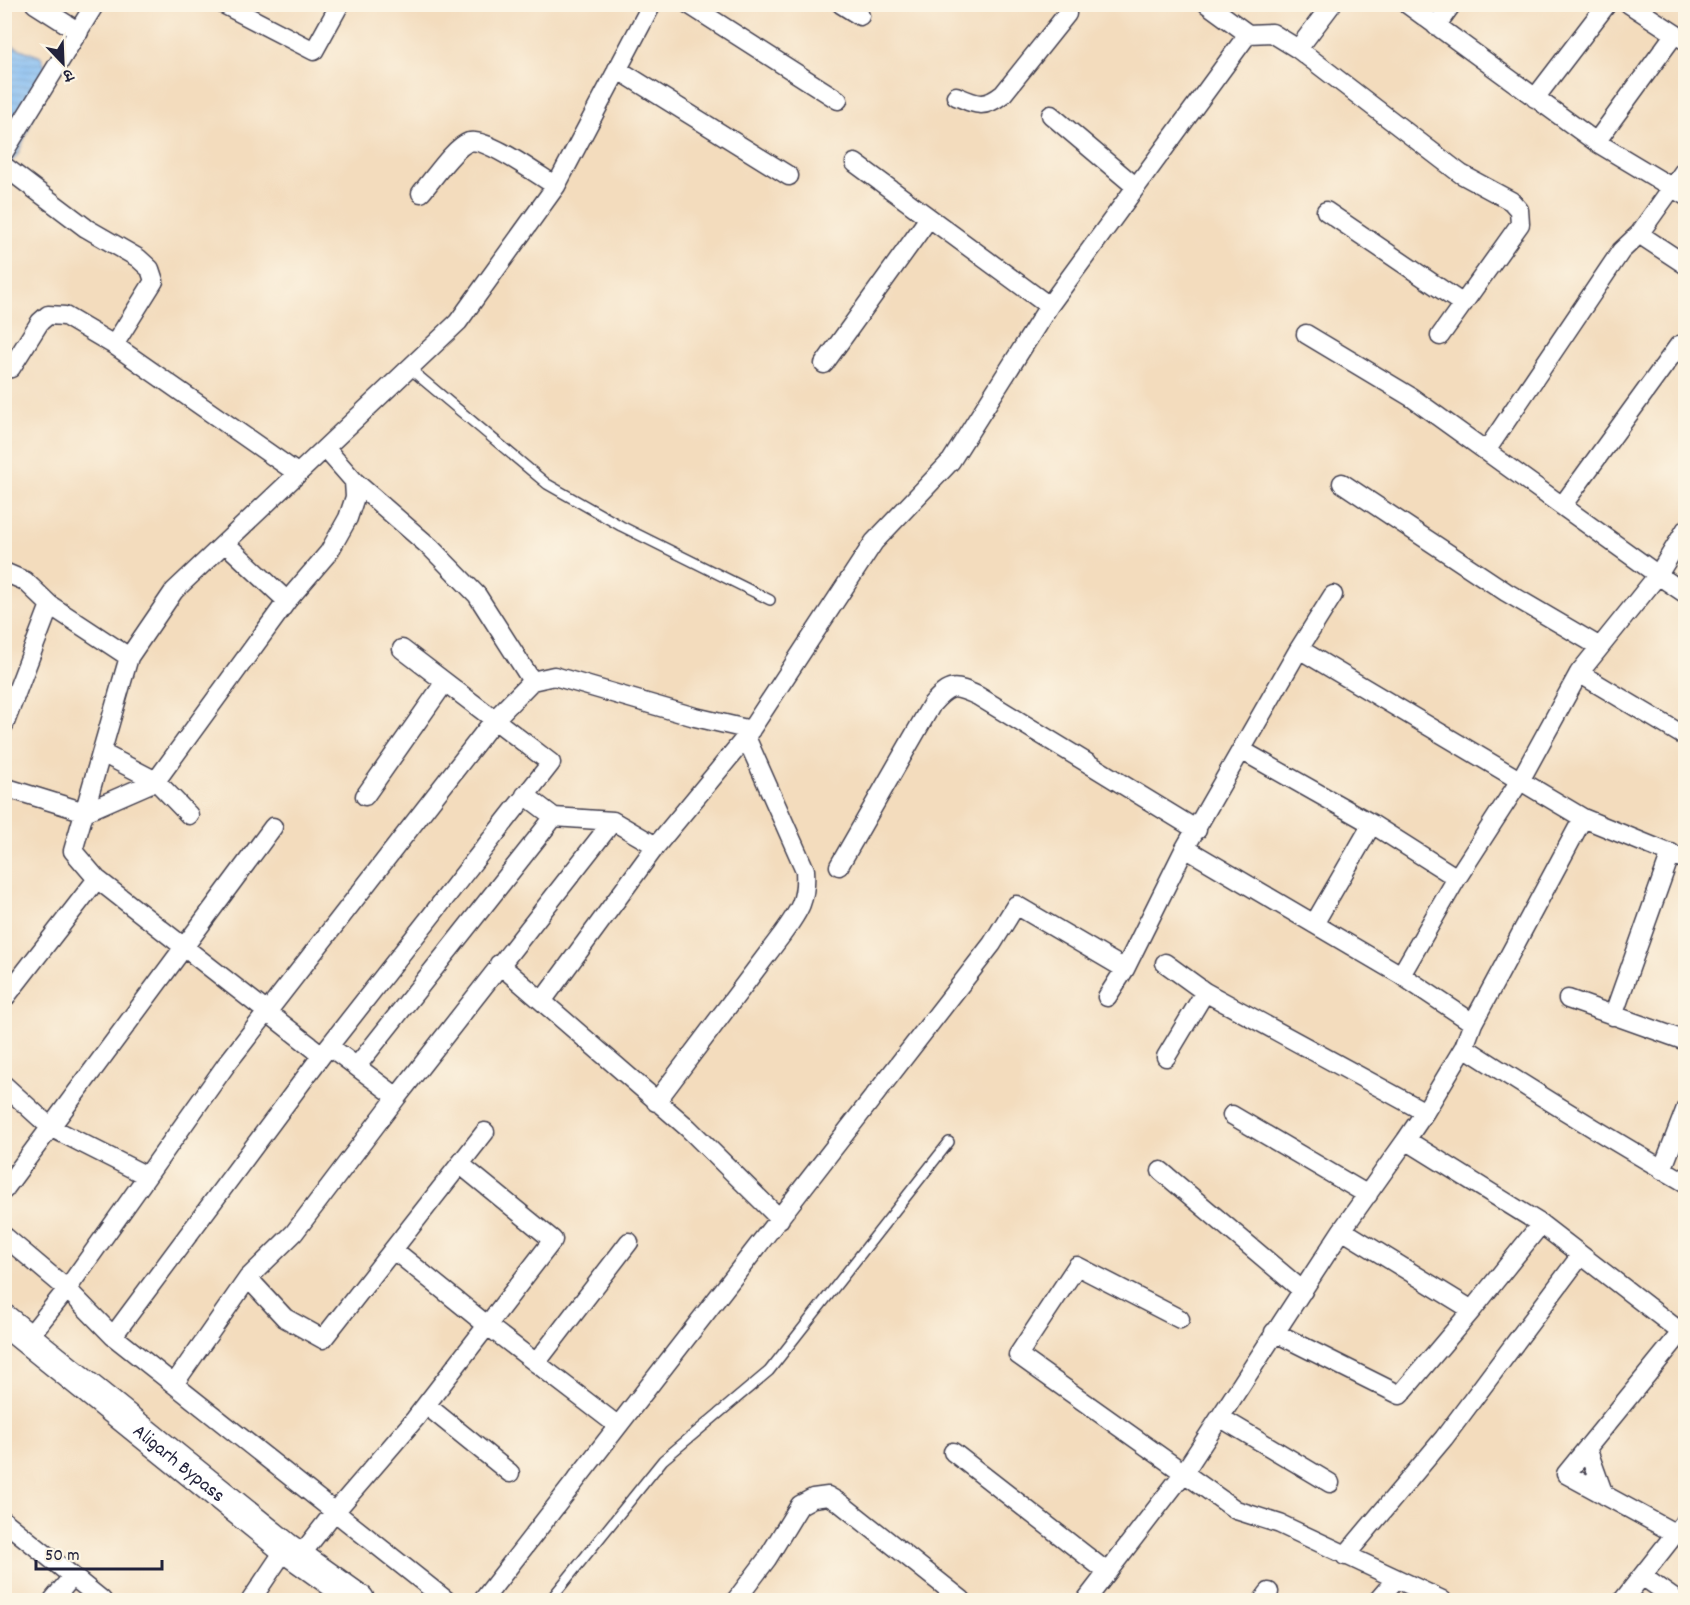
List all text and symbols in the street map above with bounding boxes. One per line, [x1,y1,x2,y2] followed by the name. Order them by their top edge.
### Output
[33,33,93,93] north arrow
[58,62,77,87] text: उ
[126,1418,230,1510] street label: Aligarh Bypass
[36,1533,162,1571] scale bar
[45,1544,80,1569] text: 50 m

